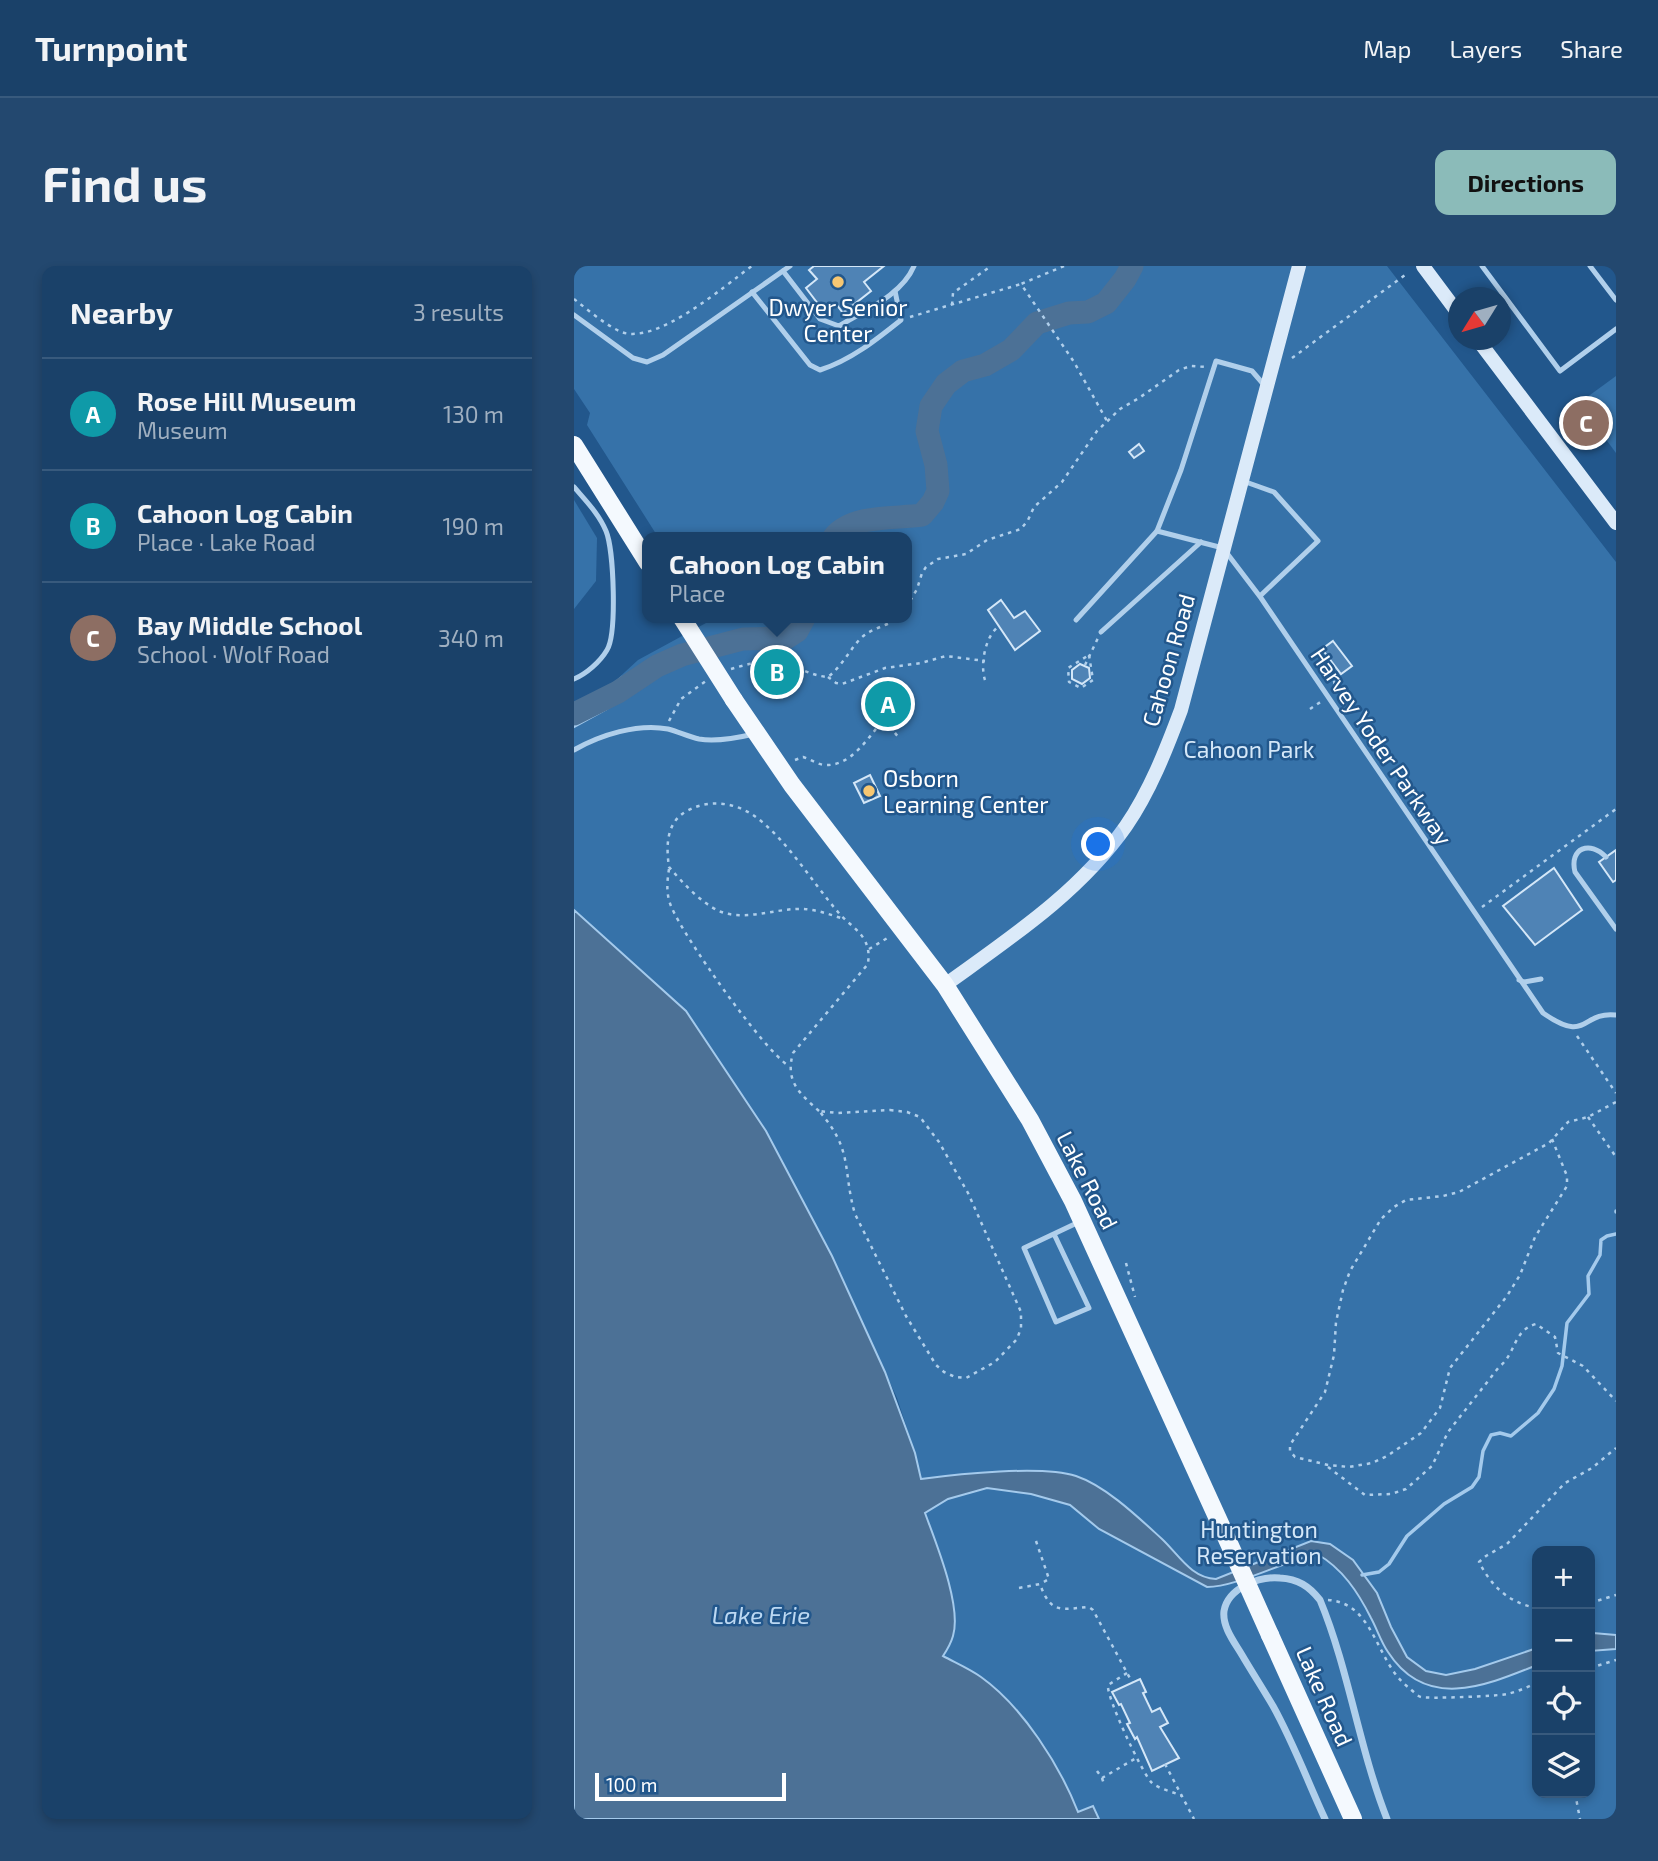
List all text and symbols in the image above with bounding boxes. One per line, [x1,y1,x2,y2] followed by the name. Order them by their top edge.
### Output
[35,28,188,68] text: Turnpoint
[1363,34,1411,63] text: Map
[1449,34,1522,63] text: Layers
[1560,34,1623,63] text: Share
[1435,150,1616,215] button: Directions
[42,153,207,212] text: Find us
[830,274,846,290] marker: Dwyer Senior Center
[1448,287,1511,350] north arrow
[768,293,908,347] place label: Dwyer Senior Center
[70,294,173,330] text: Nearby
[413,298,504,326] text: 3 results
[137,385,356,416] text: Rose Hill Museum
[1563,397,1609,449] pin: C
[85,400,101,428] text: A
[443,400,504,428] text: 130 m
[137,416,228,444] text: Museum
[137,497,353,528] text: Cahoon Log Cabin
[86,512,100,540] text: B
[443,512,504,540] text: 190 m
[137,528,315,556] text: Place · Lake Road
[642,532,912,623] popup
[669,548,885,579] text: Cahoon Log Cabin
[669,579,725,607] text: Place
[1136,590,1200,730] street label: Cahoon Road
[137,609,362,640] text: Bay Middle School
[86,624,100,652] text: C
[438,624,504,652] text: 340 m
[137,640,330,668] text: School · Wolf Road
[1305,642,1459,850] street label: Harvey Yoder Parkway
[754,646,800,698] pin: B
[865,678,911,730] pin: A
[1184,735,1315,763] park label: Cahoon Park
[883,764,1049,818] place label: Osborn Learning Center
[861,783,877,799] marker: Osborn Learning Center
[1081,827,1115,861] your location
[1051,1126,1125,1234] street label: Lake Road
[1196,1515,1322,1569] park label: Huntington Reservation
[1532,1546,1595,1798] map controls
[1532,1546,1595,1609] button: +
[712,1600,810,1629] water label: Lake Erie
[1532,1609,1595,1672] button: −
[1291,1642,1359,1750] street label: Lake Road
[1532,1672,1595,1735] button: locate
[1532,1735,1595,1798] button: layers
[595,1770,786,1802] scale bar
[606,1773,657,1796] text: 100 m

